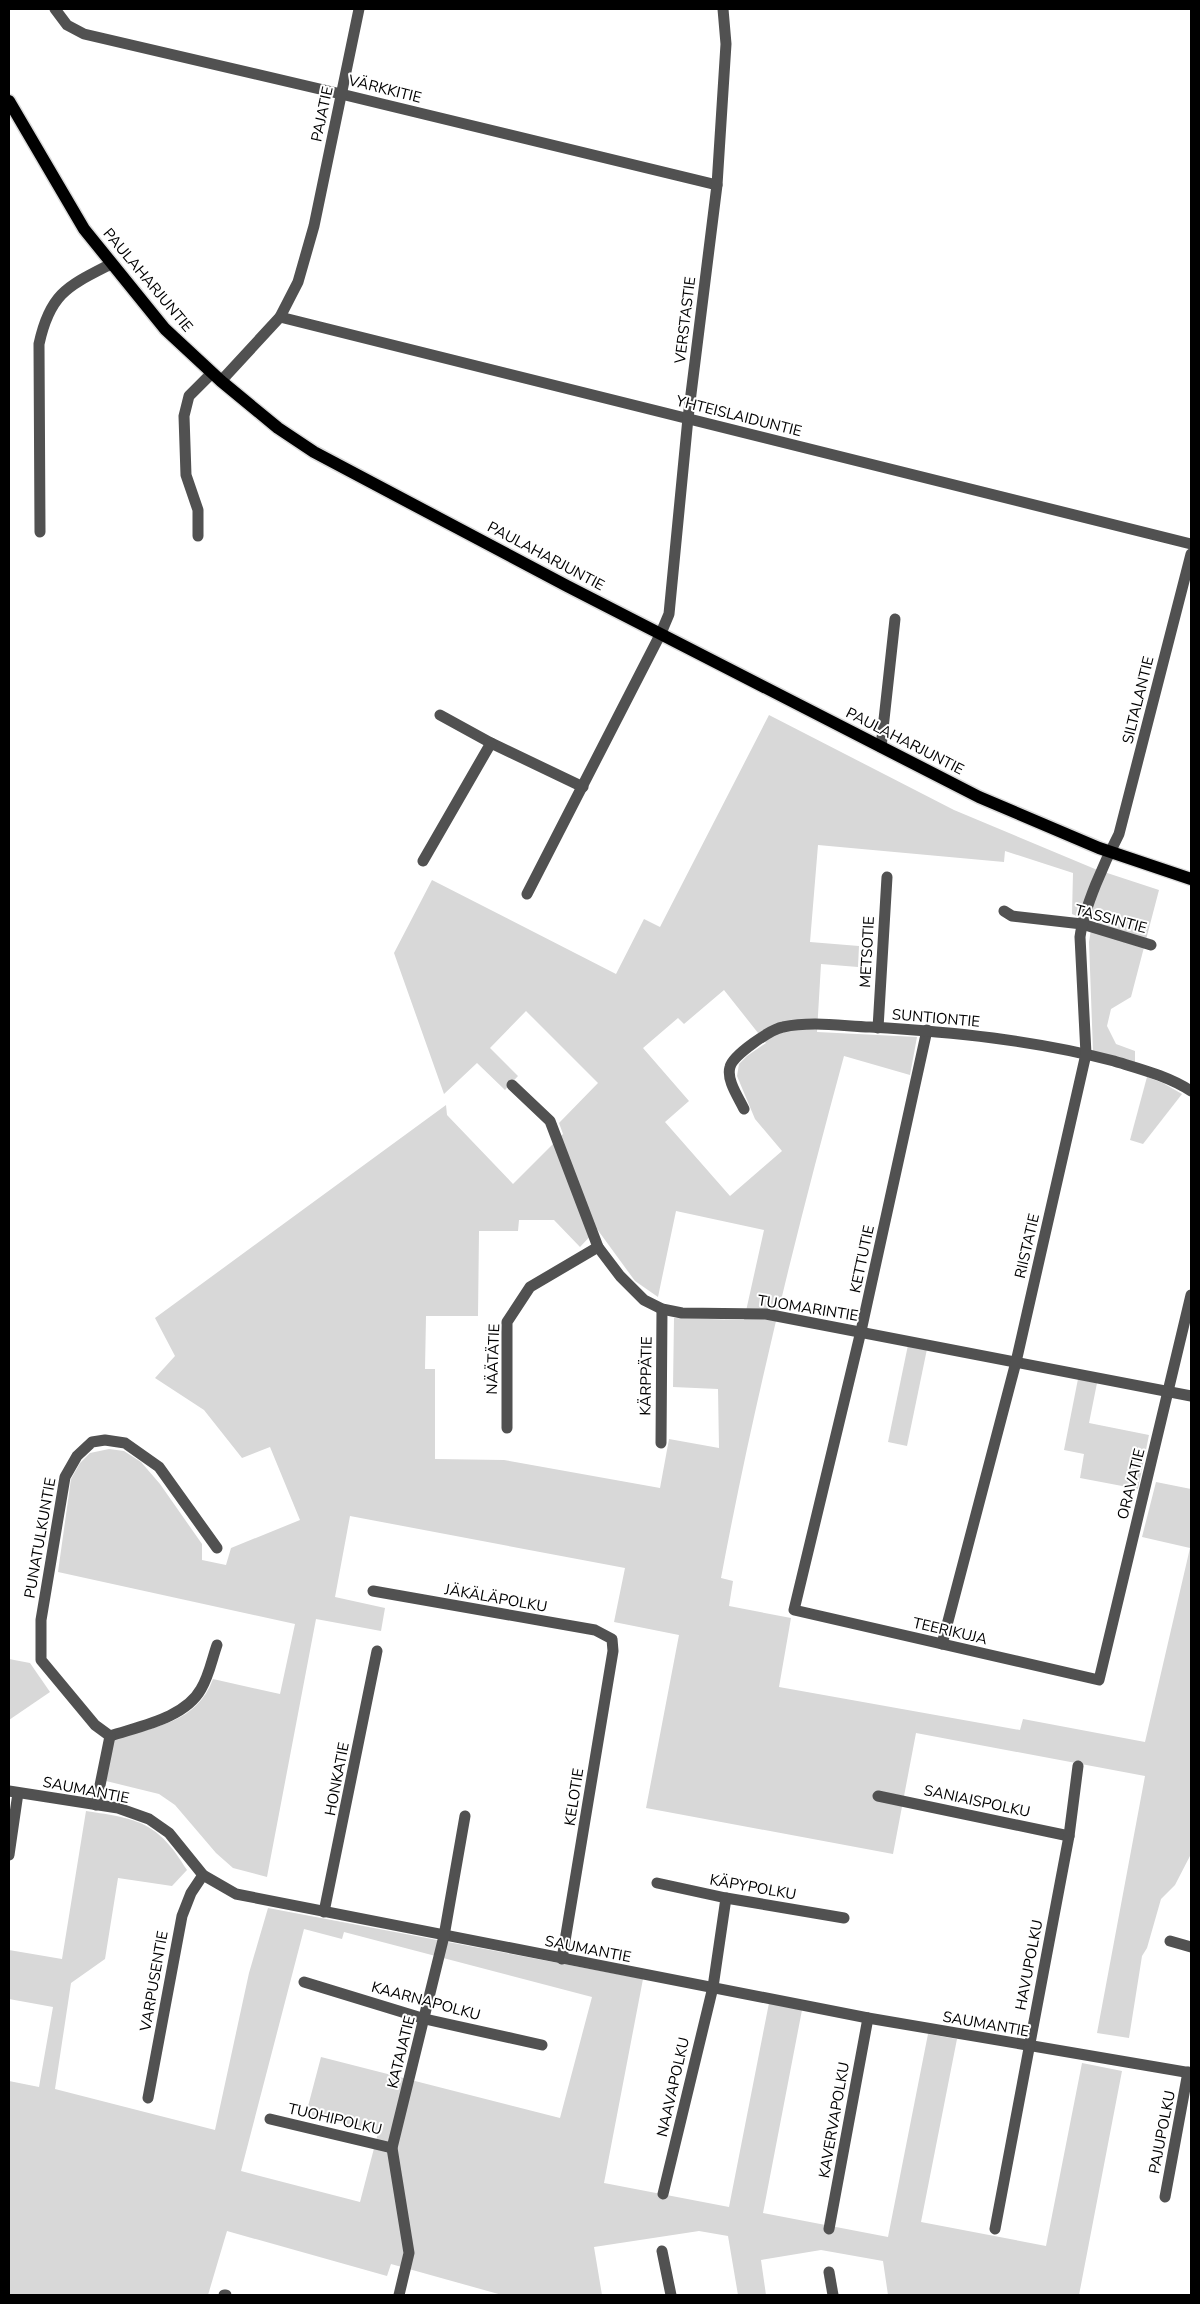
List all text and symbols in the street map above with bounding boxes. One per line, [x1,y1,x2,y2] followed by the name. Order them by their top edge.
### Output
[345,70,424,108] street label: VÄRKKITIE
[306,85,338,143] street label: PAJATIE
[99,224,197,336] street label: PAULAHARJUNTIE
[670,275,700,366] street label: VERSTASTIE
[673,390,804,441] street label: YHTEISLAIDUNTIE
[484,517,608,595] street label: PAULAHARJUNTIE
[1117,654,1159,746] street label: SILTALANTIE
[843,703,967,779] street label: PAULAHARJUNTIE
[1073,900,1149,938] street label: TASSINTIE
[855,916,879,988] street label: METSOTIE
[891,1004,981,1032] street label: SUNTIONTIE
[1010,1212,1044,1280] street label: RIISTATIE
[845,1223,879,1295] street label: KETTUTIE
[756,1290,860,1326] street label: TUOMARINTIE
[482,1323,504,1395] street label: NÄÄTÄTIE
[635,1336,657,1416] street label: KÄRPPÄTIE
[1113,1446,1149,1522] street label: ORAVATIE
[20,1476,60,1600] street label: PUNATULKUNTIE
[442,1579,549,1617] street label: JÄKÄLÄPOLKU
[911,1613,989,1649] street label: TEERIKUJA
[320,1741,354,1817] street label: HONKATIE
[560,1767,588,1827] street label: KELOTIE
[41,1772,131,1808] street label: SAUMANTIE
[922,1780,1032,1822] street label: SANIAISPOLKU
[708,1870,798,1904] street label: KÄPYPOLKU
[1010,1918,1048,2012] street label: HAVUPOLKU
[135,1929,173,2034] street label: VARPUSENTIE
[543,1931,633,1967] street label: SAUMANTIE
[369,1977,483,2025] street label: KAARNAPOLKU
[941,2007,1031,2041] street label: SAUMANTIE
[382,2014,420,2090] street label: KATAJATIE
[652,2035,694,2139] street label: NAAVAPOLKU
[814,2060,854,2180] street label: KAVERVAPOLKU
[1144,2089,1180,2175] street label: PAJUPOLKU
[286,2098,384,2140] street label: TUOHIPOLKU

